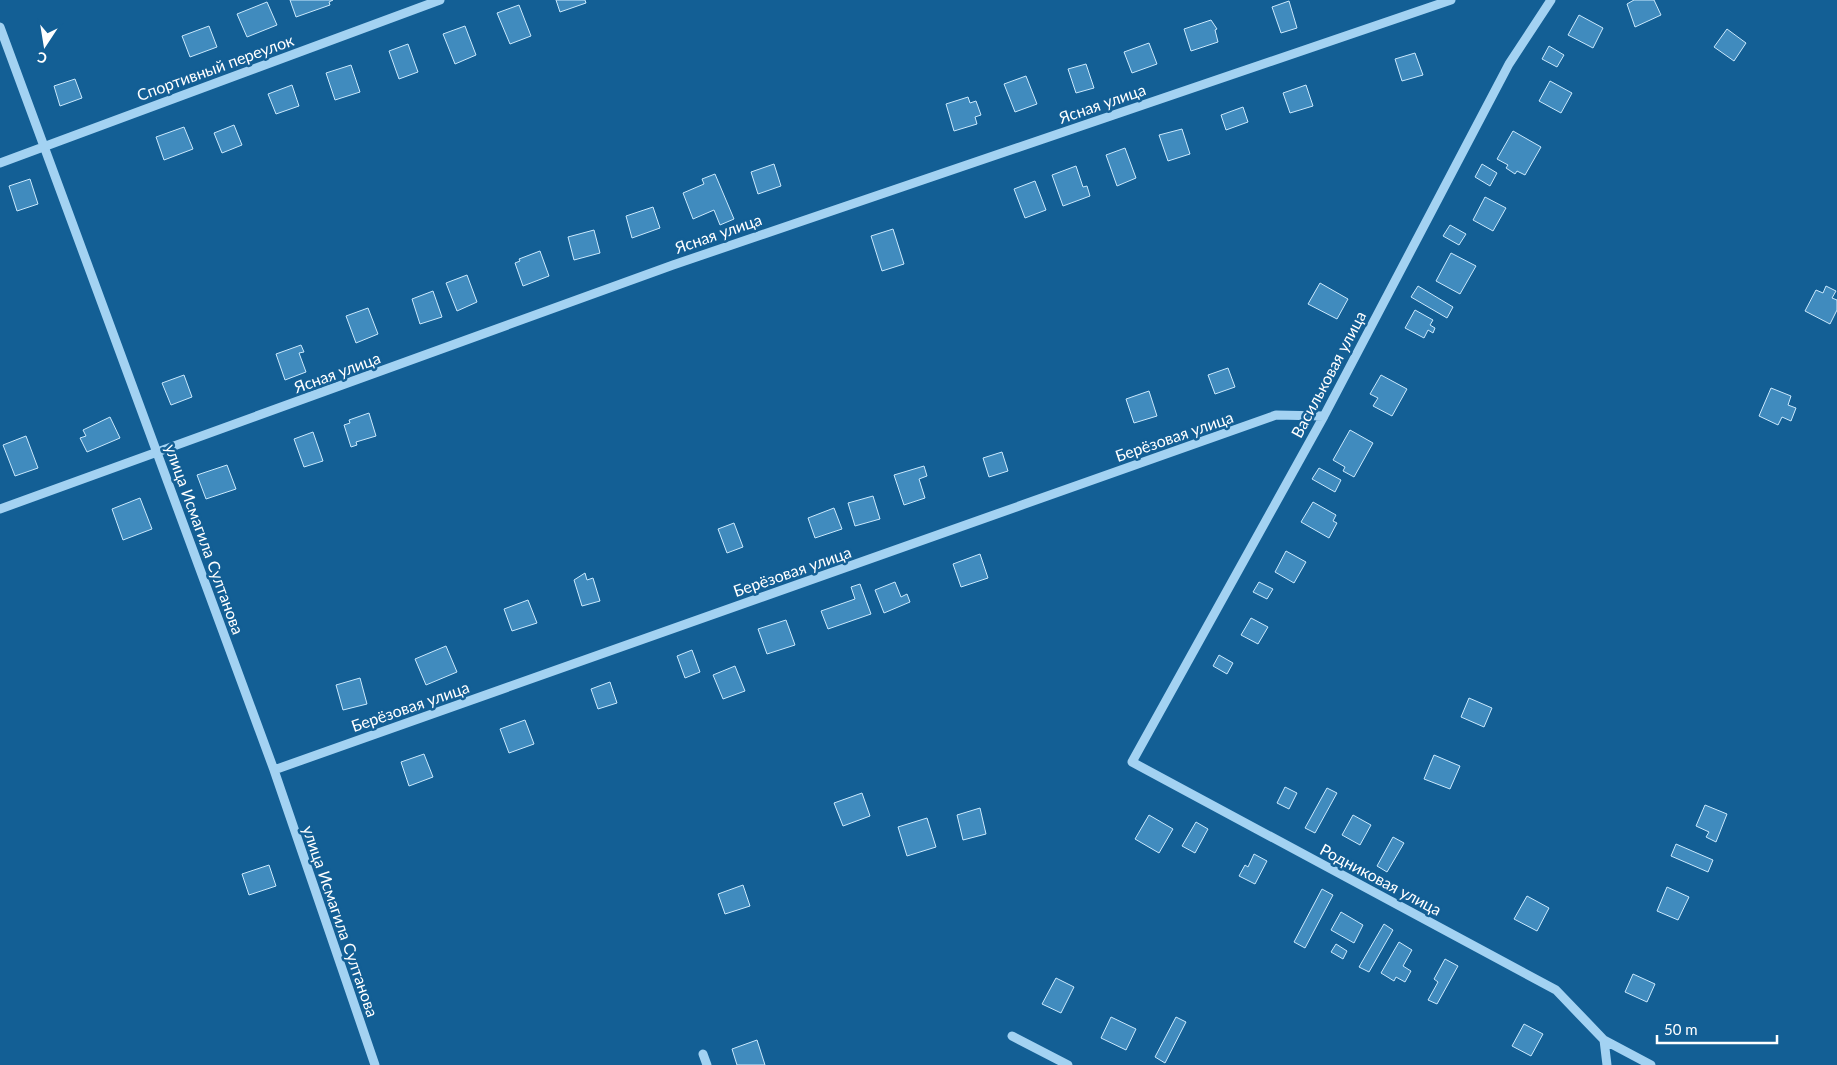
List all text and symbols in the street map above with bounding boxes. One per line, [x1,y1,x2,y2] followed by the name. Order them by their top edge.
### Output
[20,20,70,70] north arrow
[134,30,297,104] street label: Спортивный переулок
[35,49,48,67] text: С
[1055,79,1148,127] street label: Ясная улица
[671,209,764,257] street label: Ясная улица
[1287,307,1369,441] street label: Васильковая улица
[290,348,383,397] street label: Ясная улица
[1112,407,1236,465] street label: Берёзовая улица
[162,441,248,637] street label: улица Исмагила Султанова
[730,542,854,600] street label: Берёзовая улица
[348,677,472,735] street label: Берёзовая улица
[299,823,383,1019] street label: улица Исмагила Султанова
[1317,839,1445,919] street label: Родниковая улица
[1657,1012,1777,1044] scale bar
[1664,1020,1698,1038] text: 50 m

